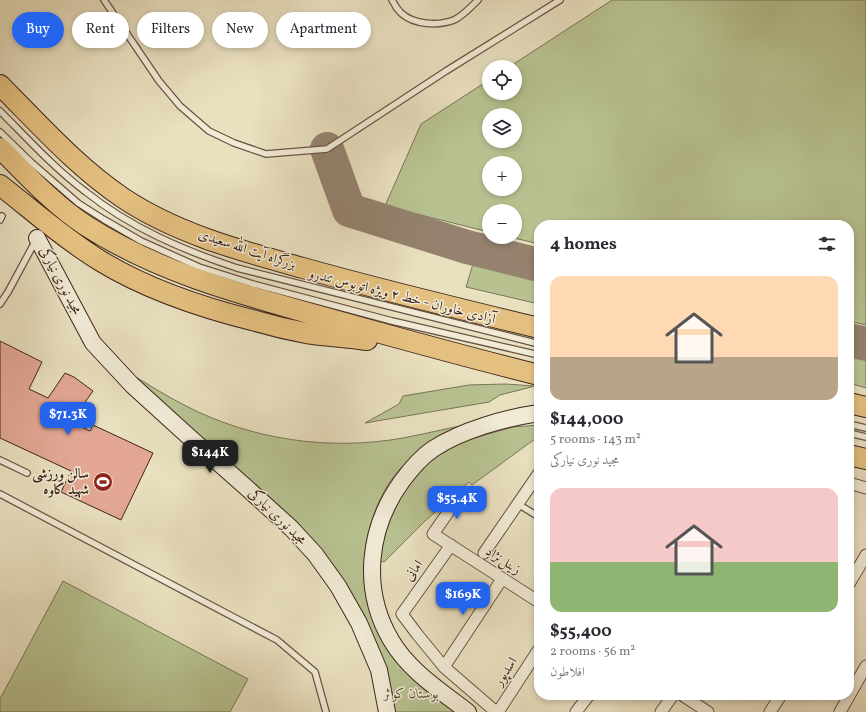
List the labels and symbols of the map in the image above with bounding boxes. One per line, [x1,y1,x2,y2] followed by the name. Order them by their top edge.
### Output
[196,222,300,275] street label: بزرگراه آیت الله سعیدی
[34,243,87,319] street label: مجید نوری نیارکی
[305,264,499,330] street label: آزادی خاوران - خط ۲ ویژه اتوبوس تندرو
[35,402,101,436] pin: $71.3K
[182,440,238,474] pin: $144K
[32,465,89,500] place label: سالن ورزشی شهید کاوه
[92,471,114,493] sports icon: سالن ورزشی شهید کاوه
[244,484,311,550] street label: مجید نوری نیارکی
[424,486,490,520] pin: $55.4K
[481,542,525,580] street label: زینل‌نژاد
[400,557,428,585] street label: امانی
[435,582,491,616] pin: $169K
[489,654,522,692] street label: اسدپور
[382,685,439,704] park label: بوستان کوثر

